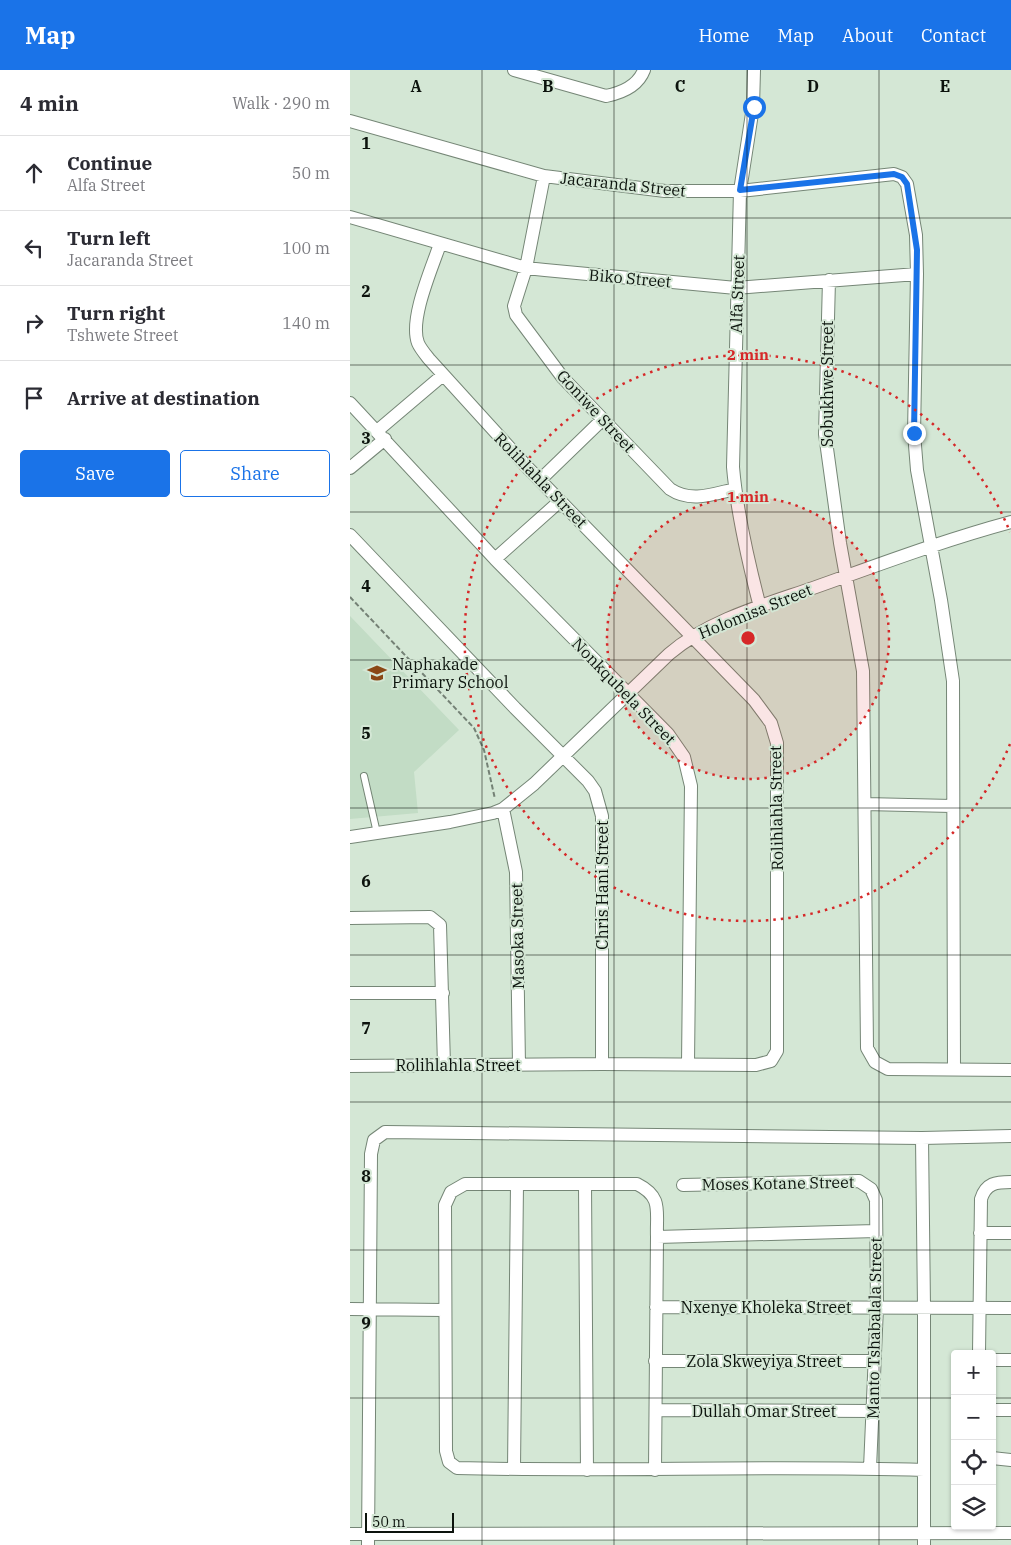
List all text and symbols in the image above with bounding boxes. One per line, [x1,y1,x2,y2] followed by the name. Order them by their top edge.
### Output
[25,19,75,51] text: Map
[698,24,750,47] text: Home
[778,24,814,47] text: Map
[842,24,893,47] text: About
[921,24,986,47] text: Contact
[410,76,422,96] text: A
[542,76,554,96] text: B
[675,76,685,96] text: C
[807,76,819,96] text: D
[940,76,950,96] text: E
[20,89,79,117] text: 4 min
[232,93,330,113] text: Walk · 290 m
[743,96,766,119] route start
[361,133,371,153] text: 1
[67,151,152,175] text: Continue
[20,159,48,187] icon: ahead
[292,163,330,183] text: 50 m
[559,167,687,201] street label: Jacaranda Street
[67,175,145,195] text: Alfa Street
[67,226,150,250] text: Turn left
[20,234,48,262] icon: left
[282,238,330,258] text: 100 m
[67,250,193,270] text: Jacaranda Street
[726,254,748,334] street label: Alfa Street
[588,264,672,292] street label: Biko Street
[361,281,371,301] text: 2
[67,301,165,325] text: Turn right
[20,309,48,337] icon: right
[282,313,330,333] text: 140 m
[817,320,837,447] street label: Sobukhwe Street
[67,325,178,345] text: Tshwete Street
[727,345,769,364] text: 2 min
[553,366,639,457] street label: Goniwe Street
[20,384,48,412] icon: arrive
[67,386,260,410] text: Arrive at destination
[903,422,926,445] route end
[361,428,371,448] text: 3
[490,428,592,532] street label: Rolihlahla Street
[20,450,170,497] button: Save
[180,450,330,497] button: Share
[727,487,769,506] text: 1 min
[361,576,371,596] text: 4
[695,579,815,643] street label: Holomisa Street
[739,629,757,647] centre of rings
[568,633,680,749] street label: Nonkqubela Street
[392,654,509,692] place label: Naphakade Primary School
[366,662,388,684] school or university icon: Naphakade Primary School
[361,723,371,743] text: 5
[765,745,787,871] street label: Rolihlahla Street
[592,820,612,950] street label: Chris Hani Street
[361,871,371,891] text: 6
[506,882,528,989] street label: Masoka Street
[361,1018,371,1038] text: 7
[395,1055,521,1075] street label: Rolihlahla Street
[361,1166,371,1186] text: 8
[702,1172,855,1194] street label: Moses Kotane Street
[862,1237,886,1419] street label: Manto Tshabalala Street
[681,1297,852,1317] street label: Nxenye Kholeka Street
[361,1313,371,1333] text: 9
[951,1350,996,1530] map controls
[951,1350,996,1395] button: +
[686,1351,842,1371] street label: Zola Skweyiya Street
[951,1395,996,1440] button: −
[692,1401,837,1421] street label: Dullah Omar Street
[951,1440,996,1485] button: locate
[951,1485,996,1530] button: layers
[365,1510,454,1533] scale bar
[372,1513,405,1531] text: 50 m

